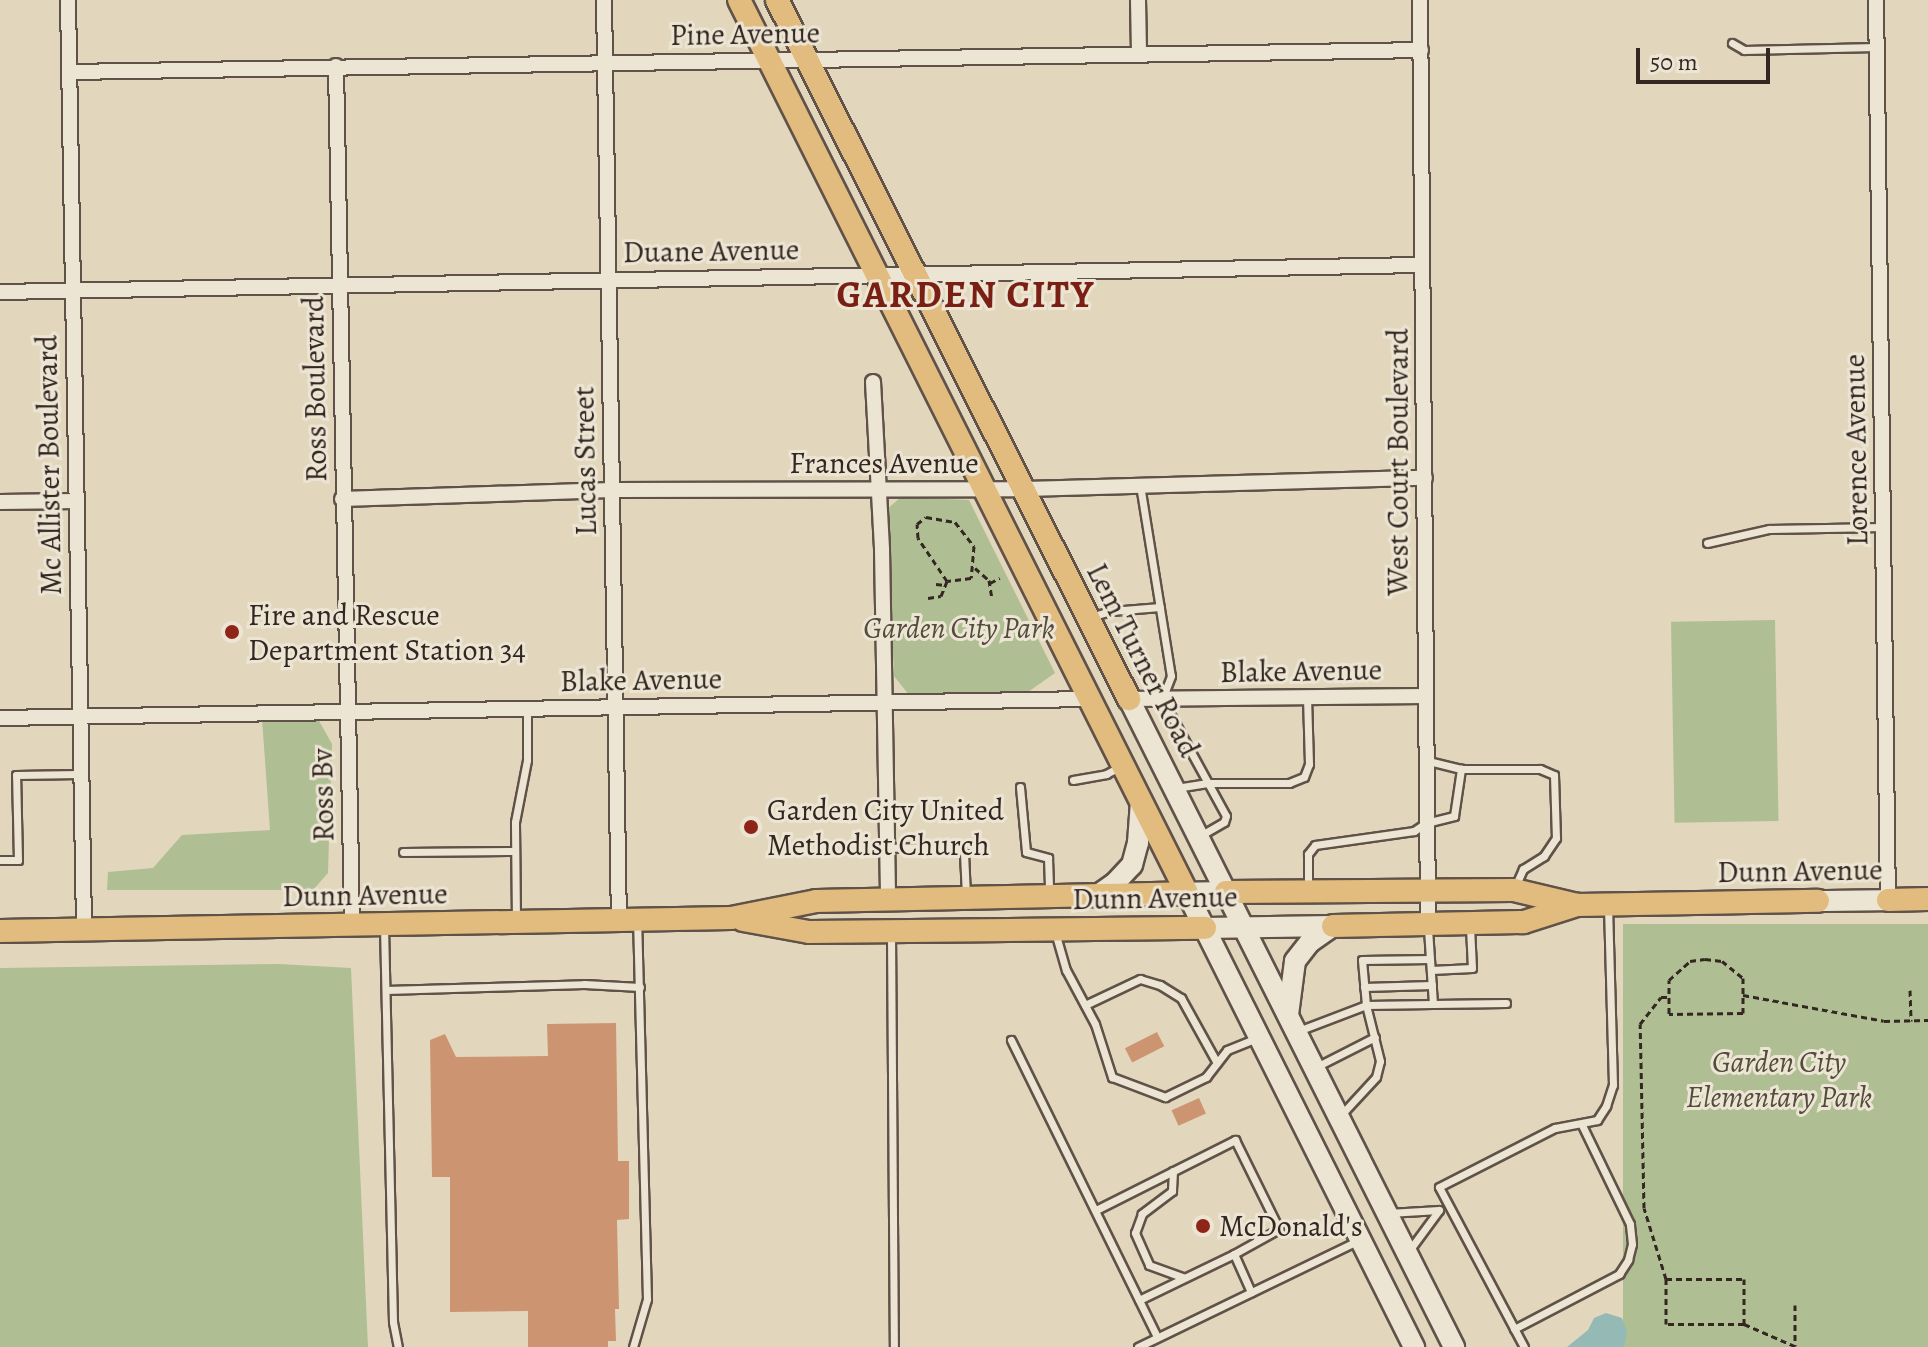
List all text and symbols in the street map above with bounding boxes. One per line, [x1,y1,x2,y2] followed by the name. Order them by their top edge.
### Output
[670,15,820,53] street label: Pine Avenue
[1640,32,1774,82] scale bar
[1650,46,1698,78] text: 50 m
[622,231,800,271] street label: Duane Avenue
[837,272,1095,318] district label: GARDEN CITY
[295,296,335,482] street label: Ross Boulevard
[1380,328,1416,596] street label: West Court Boulevard
[29,335,69,595] street label: Mc Allister Boulevard
[1836,354,1876,546] street label: Lorence Avenue
[566,386,604,536] street label: Lucas Street
[789,445,979,481] street label: Frances Avenue
[1079,557,1207,763] street label: Lem Turner Road
[248,597,526,668] place label: Fire and Rescue Department Station 34
[863,610,1055,646] park label: Garden City Park
[223,623,241,641] marker: Fire and Rescue Department Station 34
[1220,652,1382,690] street label: Blake Avenue
[560,661,722,699] street label: Blake Avenue
[304,748,342,842] street label: Ross Bv
[767,792,1004,862] place label: Garden City United Methodist Church
[742,818,760,836] marker: Garden City United Methodist Church
[1717,852,1883,890] street label: Dunn Avenue
[282,876,448,914] street label: Dunn Avenue
[1072,879,1238,917] street label: Dunn Avenue
[1686,1044,1872,1114] park label: Garden City Elementary Park
[1219,1208,1363,1244] place label: McDonald's
[1194,1217,1212,1235] marker: McDonald's

